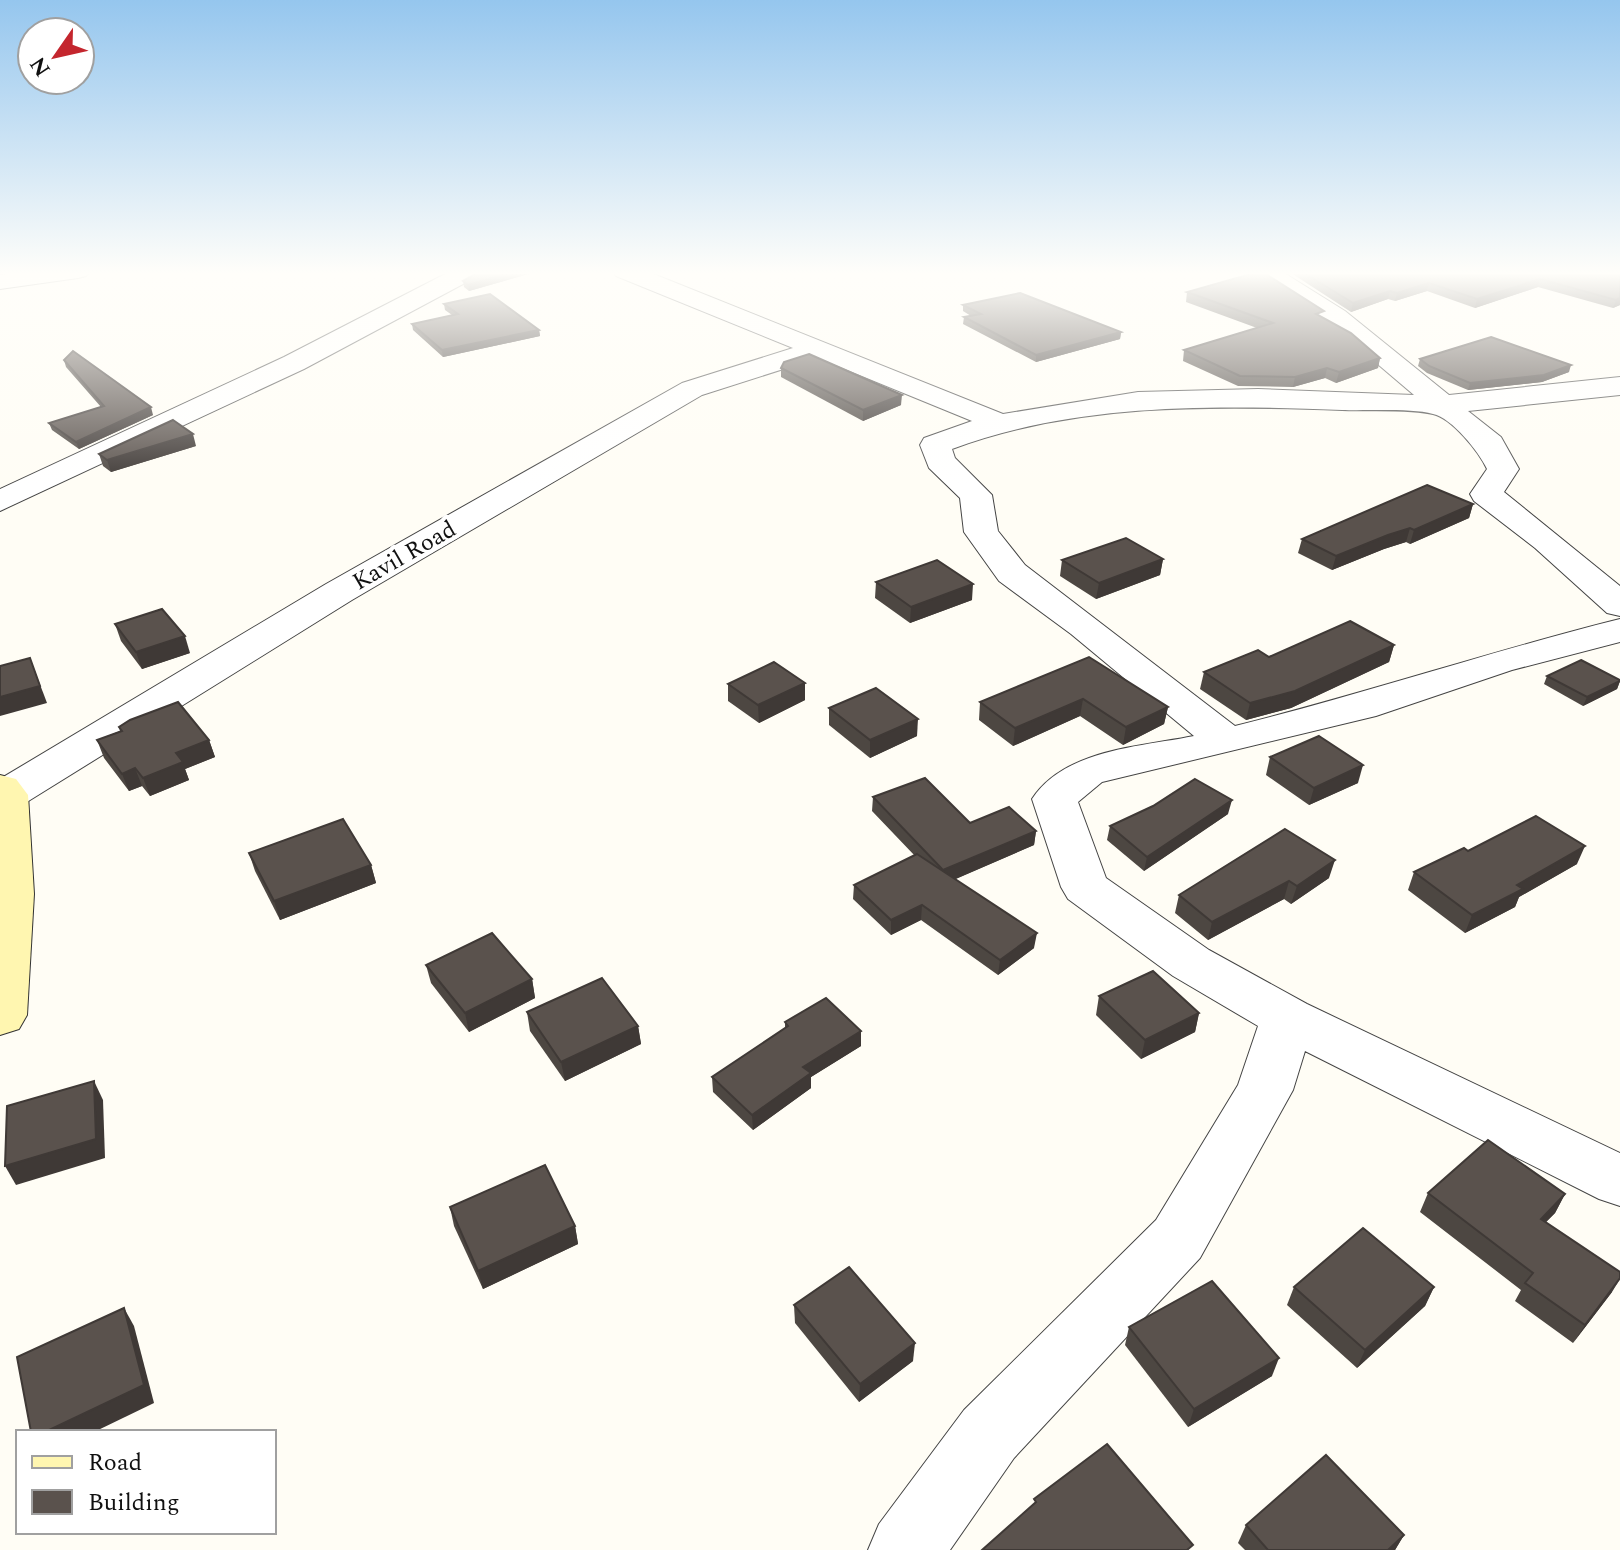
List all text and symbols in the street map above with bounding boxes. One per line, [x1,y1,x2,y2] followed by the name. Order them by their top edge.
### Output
[16,16,96,96] north arrow
[22,50,59,83] text: N
[346,512,463,600] street label: Kavil Road
[16,1430,276,1534] legend
[88,1445,142,1481] text: Road
[88,1485,180,1521] text: Building

